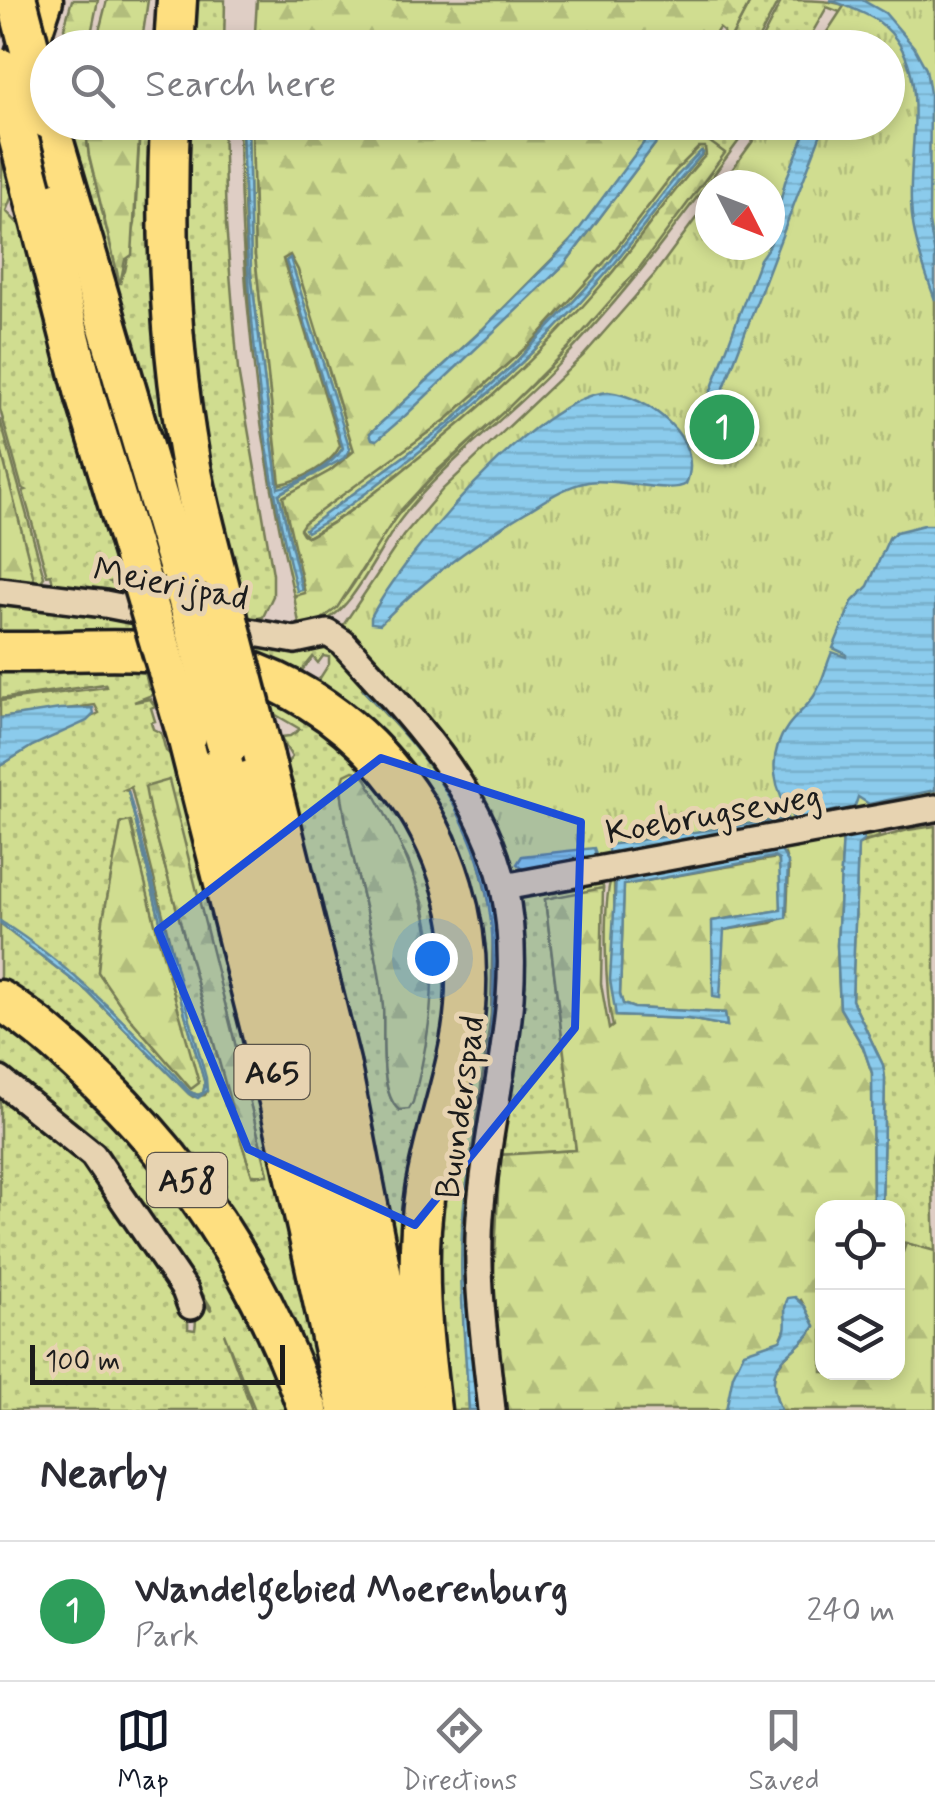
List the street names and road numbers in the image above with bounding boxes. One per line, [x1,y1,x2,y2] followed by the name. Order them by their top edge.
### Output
[89,547,252,623] street label: Meierijpad
[602,773,825,857] street label: Koebrugseweg
[425,1013,497,1202] street label: Buunderspad
[234,1045,310,1099] road number: A65
[147,1153,227,1207] road number: A58

